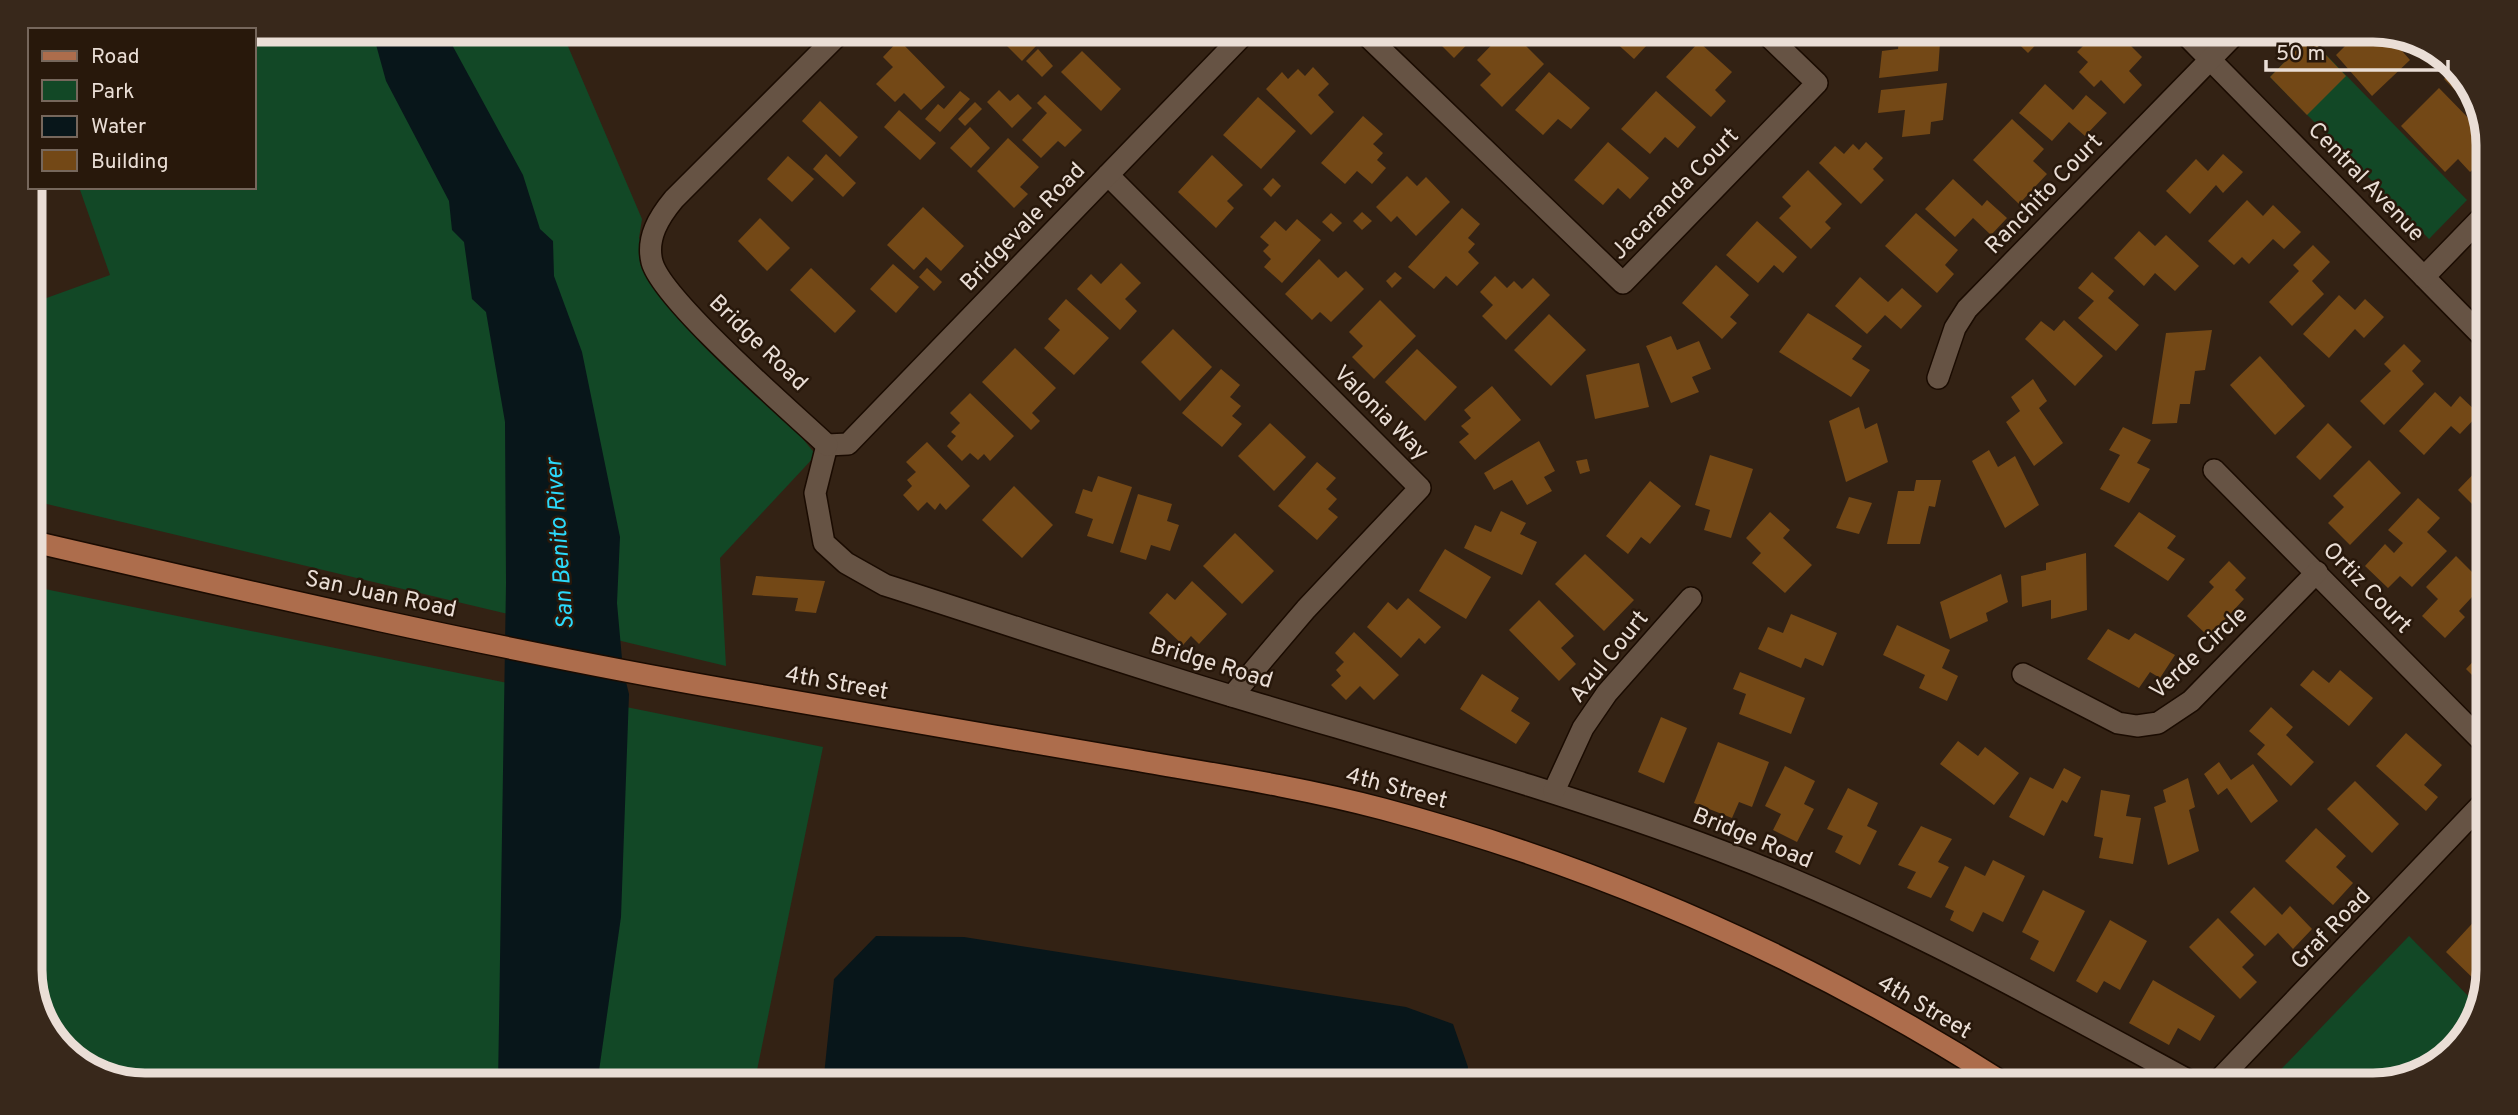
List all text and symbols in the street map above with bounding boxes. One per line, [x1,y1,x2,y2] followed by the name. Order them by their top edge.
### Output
[28,28,256,189] legend
[2266,28,2448,72] scale bar
[2276,41,2325,68] text: 50 m
[91,44,140,71] text: Road
[91,79,134,106] text: Park
[91,114,146,141] text: Water
[2301,117,2430,249] street label: Central Avenue
[1606,123,1746,267] street label: Jacaranda Court
[1980,128,2110,261] street label: Ranchito Court
[91,149,169,176] text: Building
[955,157,1093,298] street label: Bridgevale Road
[702,289,813,398] street label: Bridge Road
[1326,360,1434,468] street label: Valonia Way
[540,455,582,631] water label: San Benito River
[2315,537,2417,641] street label: Ortiz Court
[302,565,459,626] street label: San Juan Road
[2145,601,2255,707] street label: Verde Circle
[1564,605,1656,710] street label: Azul Court
[1147,632,1276,697] street label: Bridge Road
[783,661,890,708] street label: 4th Street
[1342,762,1450,817] street label: 4th Street
[1688,802,1816,876] street label: Bridge Road
[2286,883,2378,977] street label: Graf Road
[1871,970,1976,1047] street label: 4th Street

